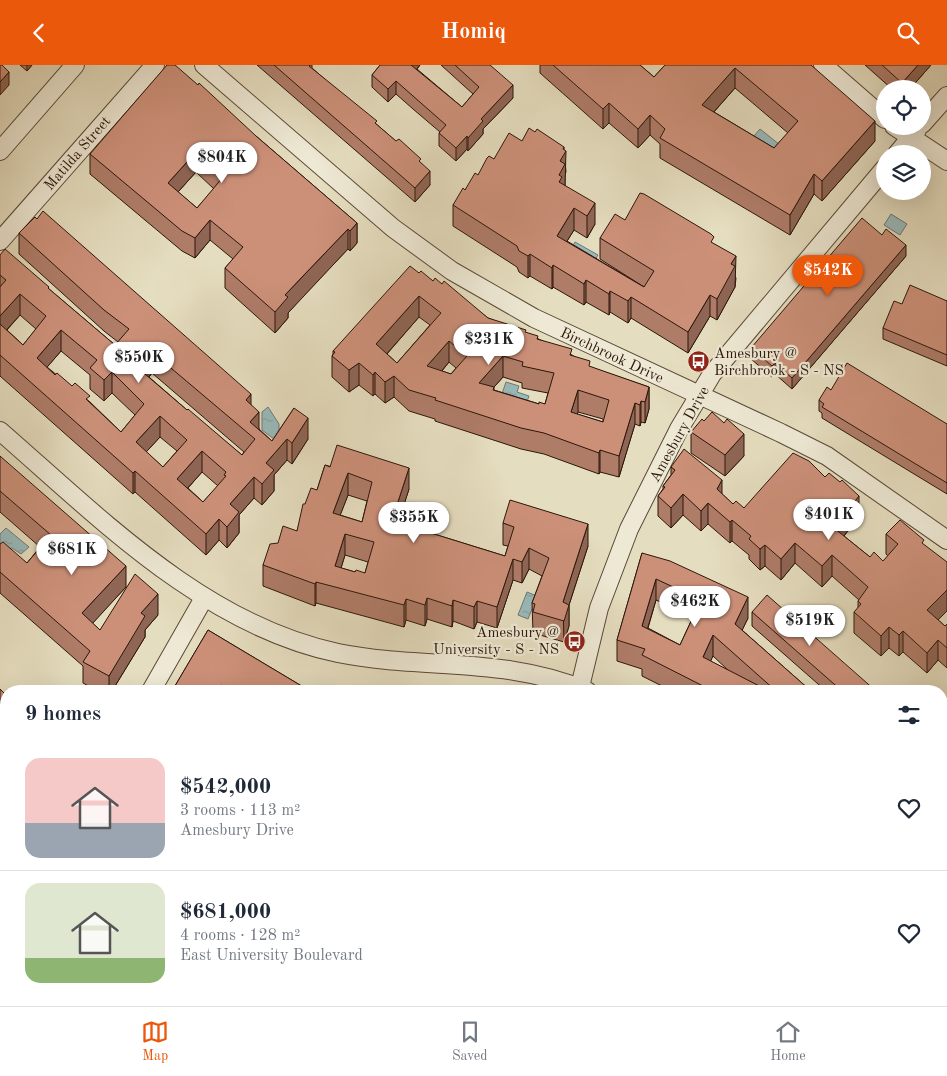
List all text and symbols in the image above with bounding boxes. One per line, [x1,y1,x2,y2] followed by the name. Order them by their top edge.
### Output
[25,19,53,47] icon: back
[894,19,922,47] icon: search
[441,21,506,43] text: Homiq
[876,80,931,200] map controls
[876,80,931,135] button: locate
[42,114,114,194] street label: Matilda Street
[187,141,257,184] pin: $804K
[876,145,931,200] button: layers
[197,150,247,166] text: $804K
[793,255,863,297] pin: $542K
[803,263,853,279] text: $542K
[454,323,524,366] pin: $231K
[557,326,665,387] street label: Birchbrook Drive
[464,332,514,348] text: $231K
[104,341,174,384] pin: $550K
[714,347,844,379] place label: Amesbury @ Birchbrook - S - NS
[114,350,164,366] text: $550K
[686,350,710,374] bus stop icon: Amesbury @ Birchbrook - S - NS
[648,384,713,485] street label: Amesbury Drive
[794,499,864,541] pin: $401K
[379,501,449,544] pin: $355K
[804,507,854,523] text: $401K
[389,510,439,526] text: $355K
[37,533,107,576] pin: $681K
[47,542,97,558] text: $681K
[660,585,730,628] pin: $462K
[670,594,720,610] text: $462K
[775,605,845,647] pin: $519K
[785,613,835,629] text: $519K
[433,626,559,658] place label: Amesbury @ University - S - NS
[563,629,587,653] bus stop icon: Amesbury @ University - S - NS
[895,701,923,729] icon: filters
[25,704,101,725] text: 9 homes
[180,777,271,798] text: $542,000
[65,778,125,838] icon: home
[895,794,923,822] icon: heart
[180,803,300,819] text: 3 rooms · 113 m²
[180,823,294,839] text: Amesbury Drive
[180,902,271,923] text: $681,000
[65,903,125,963] icon: home
[895,919,923,947] icon: heart
[180,928,300,944] text: 4 rooms · 128 m²
[180,948,363,964] text: East University Boulevard
[141,1018,169,1065] tab: Map
[452,1018,488,1065] tab: Saved
[770,1018,806,1065] tab: Home

